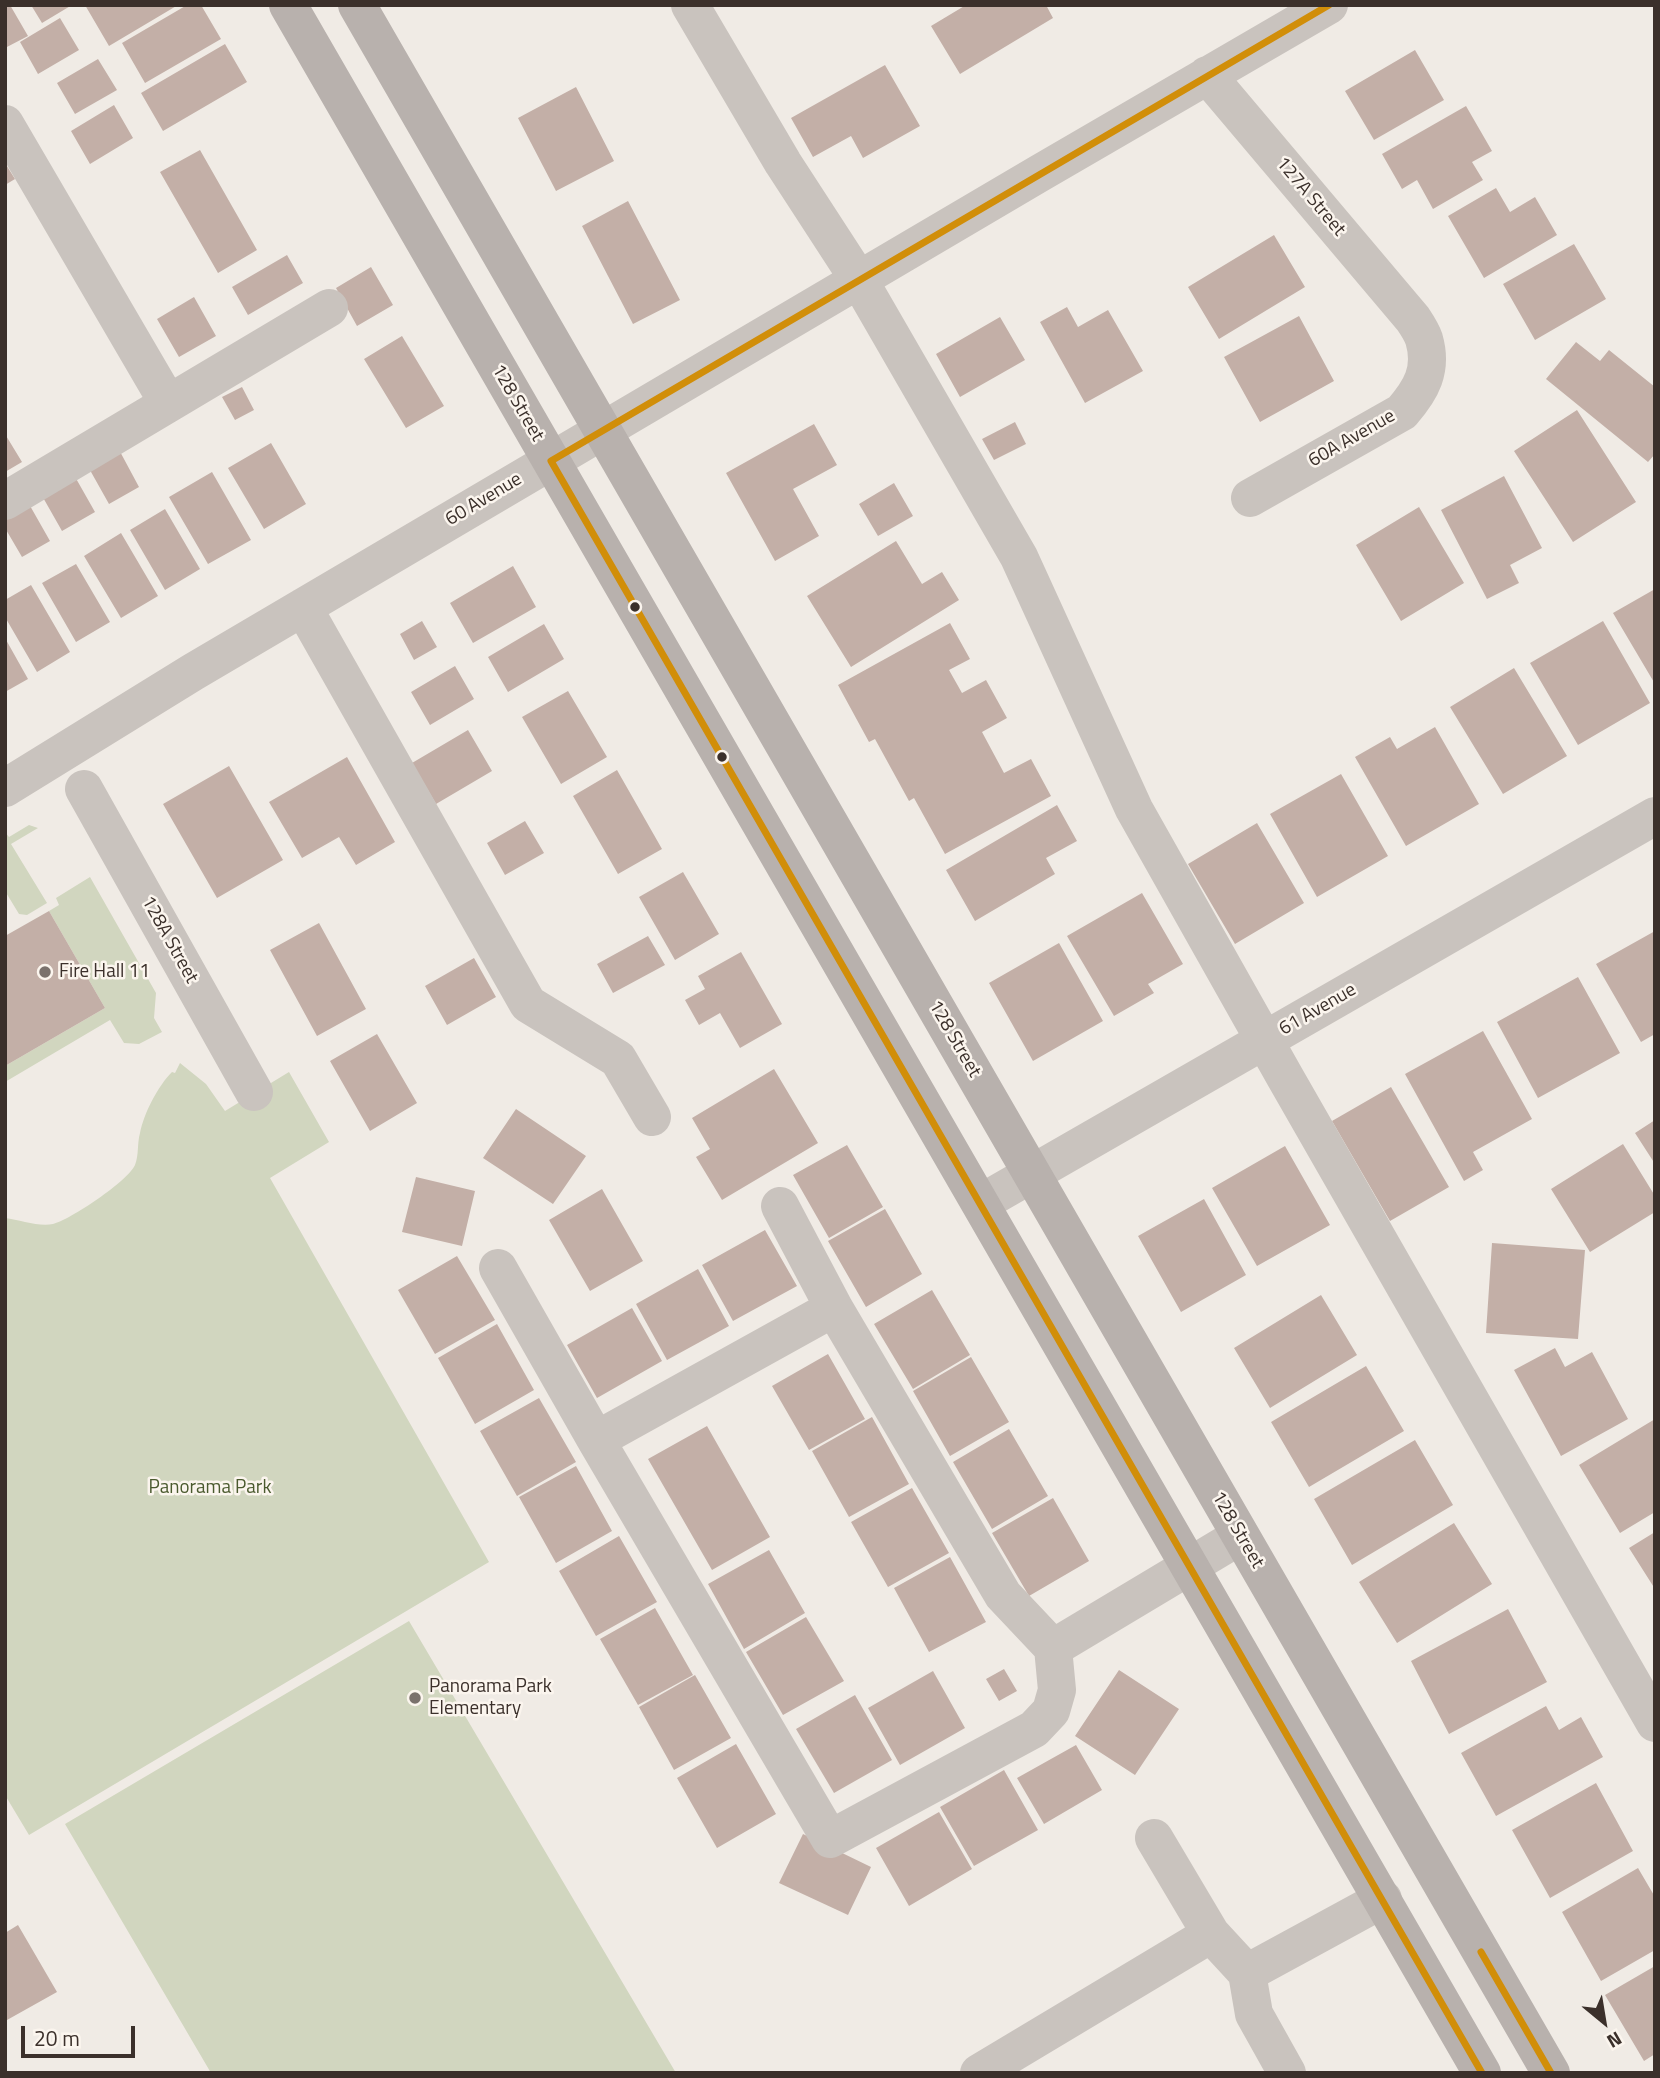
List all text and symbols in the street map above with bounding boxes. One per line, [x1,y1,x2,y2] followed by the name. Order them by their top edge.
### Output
[1270,153,1350,241] street label: 127A Street
[486,360,548,446] street label: 128 Street
[1305,405,1399,473] street label: 60A Avenue
[442,468,526,532] street label: 60 Avenue
[628,600,642,614] unlabelled marker
[715,750,729,764] unlabelled marker
[136,892,202,988] street label: 128A Street
[59,961,150,983] place label: Fire Hall 11
[37,964,53,980] marker: Fire Hall 11
[1276,979,1360,1041] street label: 61 Avenue
[923,996,985,1082] street label: 128 Street
[149,1477,271,1499] park label: Panorama Park
[1206,1487,1268,1573] street label: 128 Street
[429,1676,552,1720] place label: Panorama Park Elementary
[407,1690,423,1706] marker: Panorama Park Elementary
[1569,1987,1639,2057] north arrow
[24,2011,138,2056] scale bar
[34,2022,80,2054] text: 20 m
[1602,2025,1628,2056] text: N

